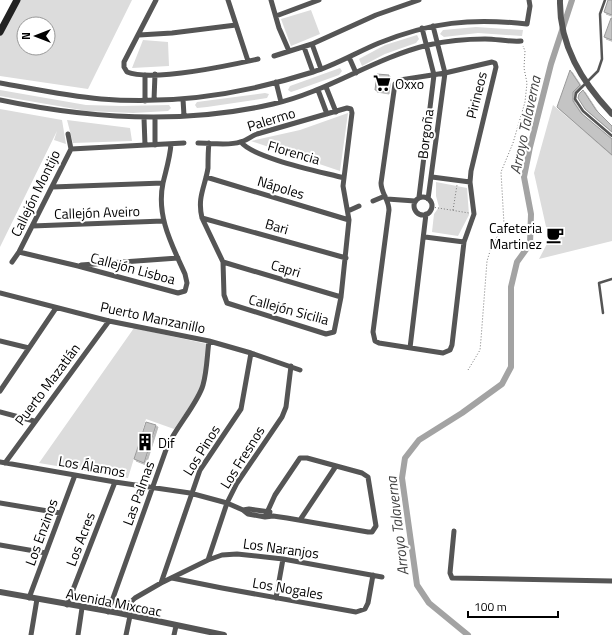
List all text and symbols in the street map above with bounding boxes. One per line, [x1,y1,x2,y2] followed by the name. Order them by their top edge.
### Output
[16,16,56,56] north arrow
[18,32,34,40] text: N
[460,69,492,121] street label: Pirineos
[503,72,547,176] water label: Arroyo Talaverna
[372,73,392,93] supermarket icon: Oxxo
[395,73,424,94] place label: Oxxo
[244,102,298,136] street label: Palermo
[412,108,438,160] street label: Borgoña
[265,135,323,169] street label: Florencia
[5,146,65,240] street label: Callejón Montijo
[255,170,307,204] street label: Nápoles
[54,200,140,224] street label: Callejón Aveiro
[263,213,291,239] street label: Bari
[489,217,542,254] place label: Cafeteria Martinez
[545,225,565,245] cafe icon: Cafeteria Martinez
[88,247,178,289] street label: Callejón Lisboa
[269,254,303,282] street label: Capri
[246,288,332,330] street label: Callejón Sicilia
[98,296,208,338] street label: Puerto Manzanillo
[9,339,85,429] street label: Puerto Mazatlán
[177,421,225,479] street label: Los Pinos
[214,422,270,492] street label: Los Fresnos
[135,432,155,452] building icon: Dif
[158,432,175,453] place label: Dif
[57,450,127,482] street label: Los Álamos
[117,458,159,528] street label: Las Palmas
[379,474,414,577] water label: Arroyo Talaverna
[19,496,63,568] street label: Los Enzinos
[60,509,100,569] street label: Los Acres
[242,532,320,564] street label: Los Naranjos
[251,571,325,605] street label: Los Nogales
[64,582,164,622] street label: Avenida Mixcoac
[468,593,558,619] scale bar
[474,597,507,616] text: 100 m

